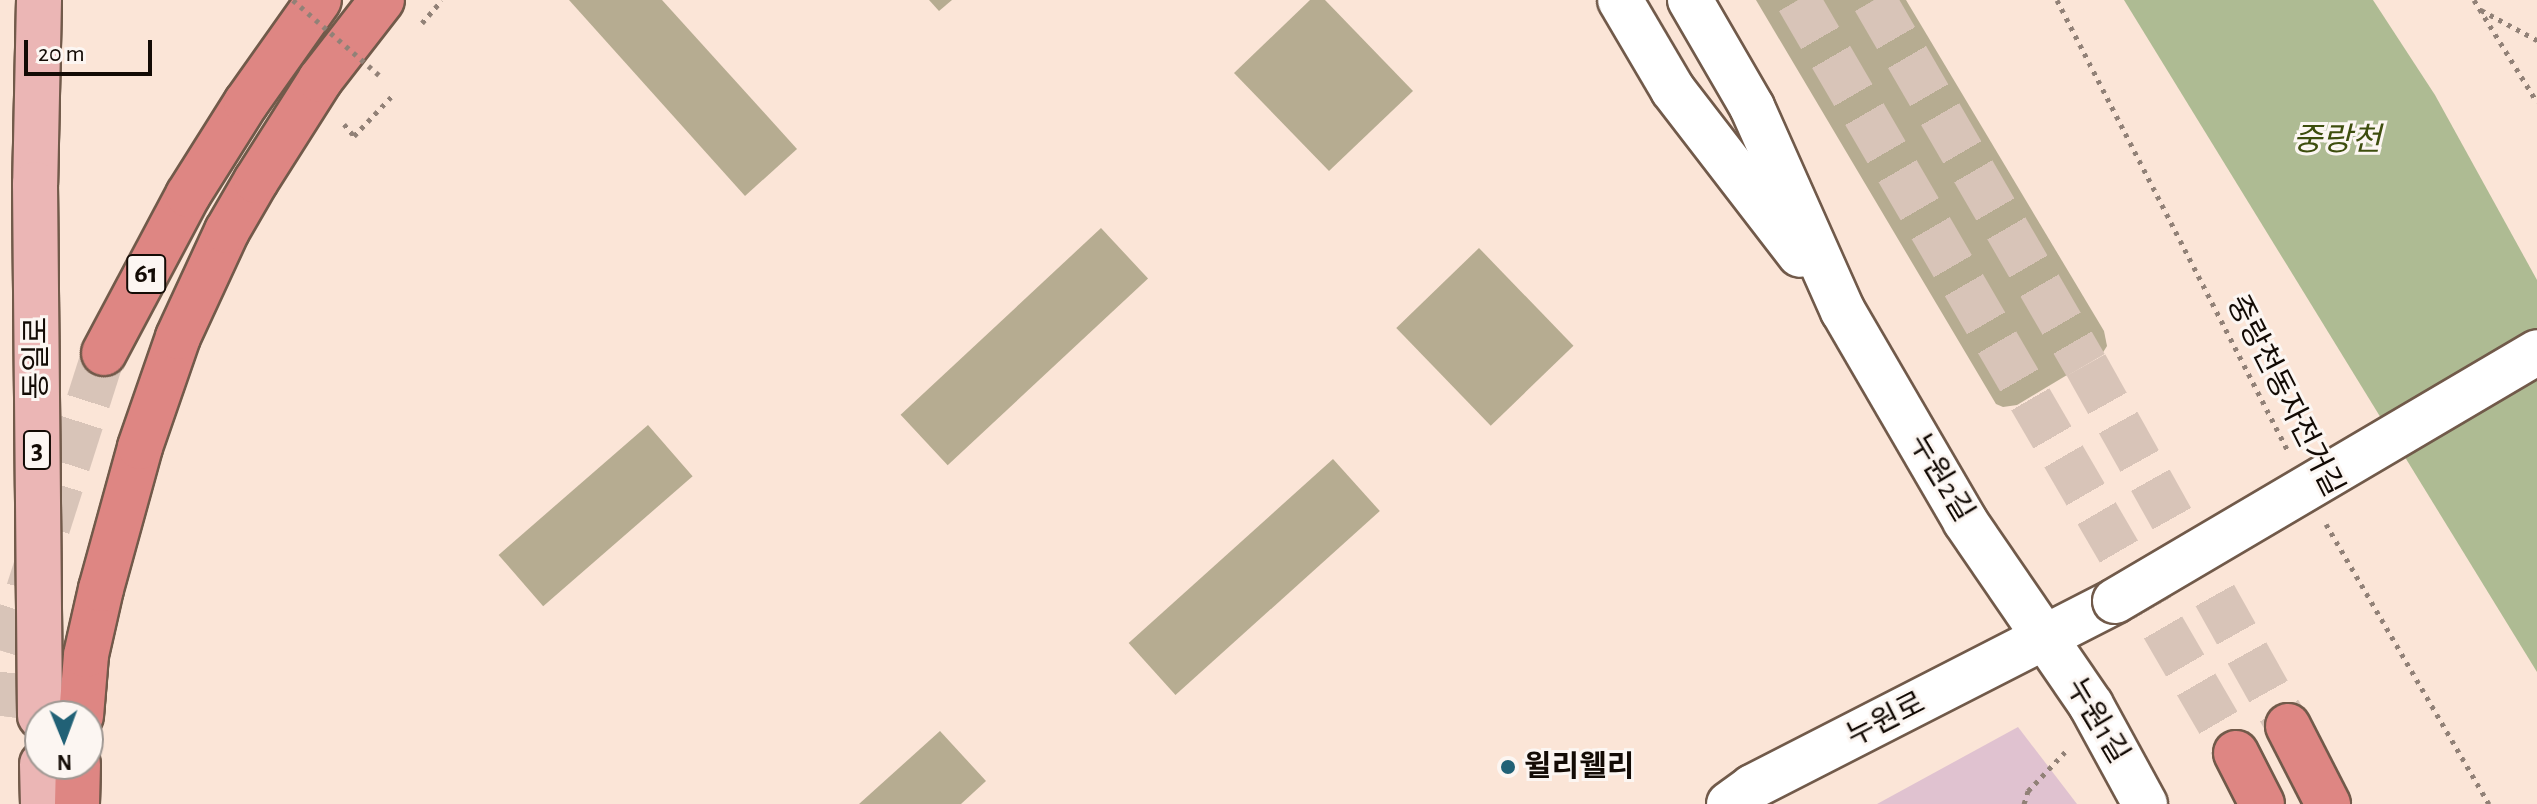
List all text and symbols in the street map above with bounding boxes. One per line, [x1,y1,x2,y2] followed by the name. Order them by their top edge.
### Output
[28,24,156,74] scale bar
[38,42,85,66] text: 20 m
[2293,121,2381,159] water label: 중랑천
[126,250,166,298] road number: 61
[2219,289,2351,503] street label: 중랑천동자전거길
[19,317,55,399] street label: 동일로
[21,426,53,474] road number: 3
[1901,427,1981,529] street label: 누원2길
[2058,672,2136,770] street label: 누원1길
[1841,685,1931,755] street label: 누원로
[24,700,104,780] north arrow
[1524,749,1634,785] place label: 윌리웰리
[57,751,72,773] text: N
[1499,758,1517,776] marker: 윌리웰리

